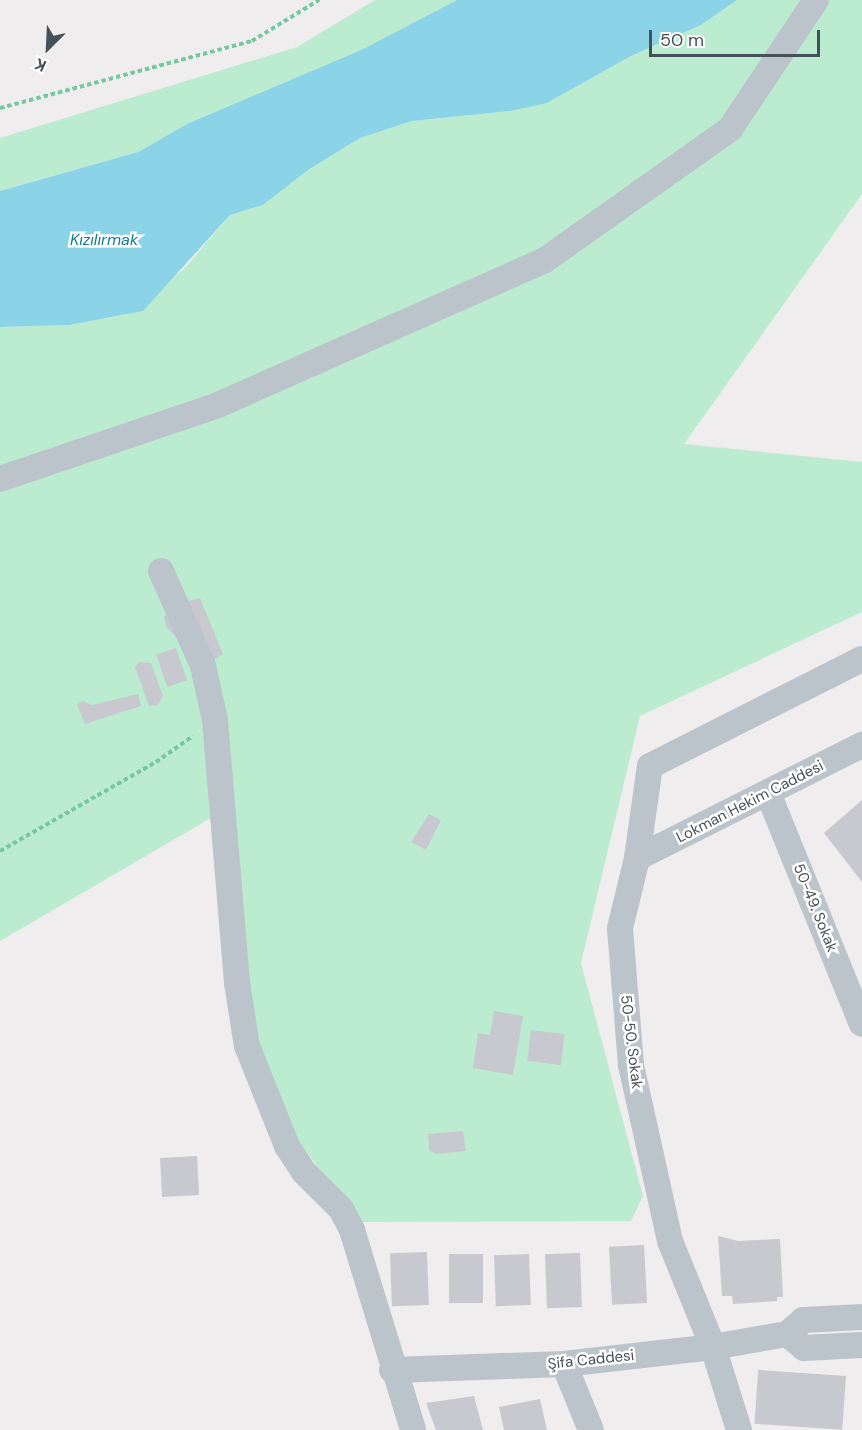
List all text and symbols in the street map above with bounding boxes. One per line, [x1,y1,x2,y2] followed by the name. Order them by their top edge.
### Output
[18,18,78,78] north arrow
[652,18,823,56] scale bar
[660,28,704,52] text: 50 m
[31,53,50,77] text: K
[70,230,138,250] water label: Kızılırmak
[673,757,827,847] street label: Lokman Hekim Caddesi
[789,861,841,955] street label: 50-49. Sokak
[616,994,646,1090] street label: 50-50. Sokak
[547,1347,635,1373] street label: Şifa Caddesi

